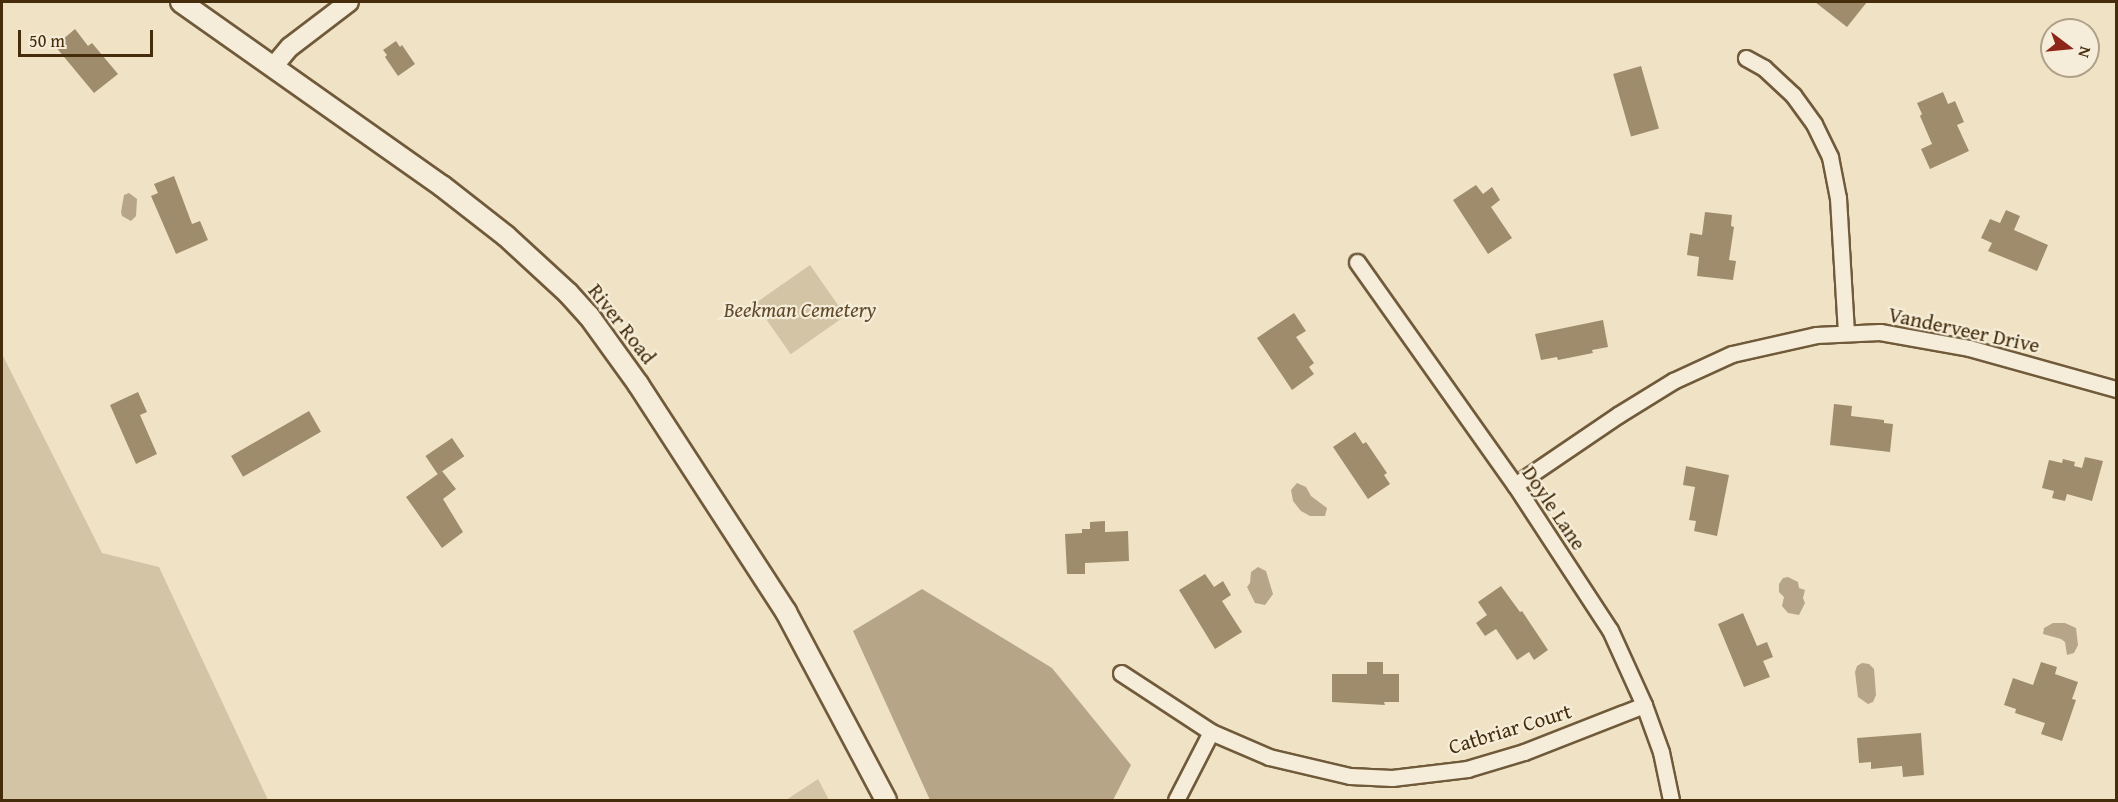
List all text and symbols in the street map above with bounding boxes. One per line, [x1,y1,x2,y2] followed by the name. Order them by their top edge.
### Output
[21,18,156,56] scale bar
[2040,18,2100,78] north arrow
[29,27,65,54] text: 50 m
[2072,44,2098,61] text: N
[583,279,661,369] street label: River Road
[724,297,876,323] park label: Beekman Cemetery
[1886,302,2042,358] street label: Vanderveer Drive
[1517,461,1591,555] street label: Doyle Lane
[1446,698,1574,760] street label: Catbriar Court

